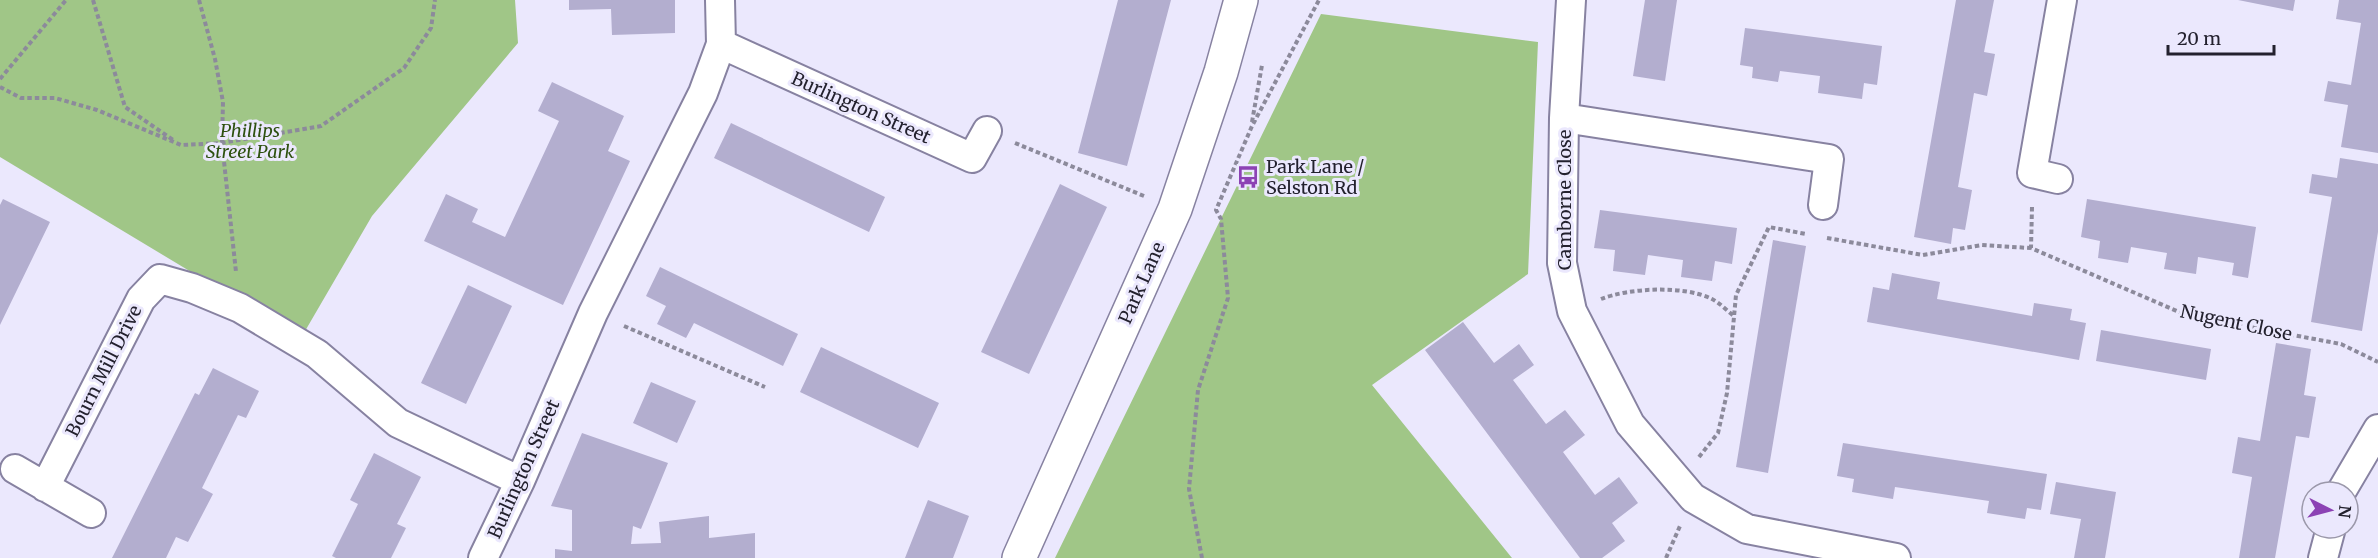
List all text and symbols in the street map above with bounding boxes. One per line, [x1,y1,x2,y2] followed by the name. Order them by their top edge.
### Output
[2168,18,2274,56] scale bar
[2177,27,2221,50] text: 20 m
[788,67,934,149] street label: Burlington Street
[206,119,294,163] park label: Phillips Street Park
[1553,130,1576,270] street label: Camborne Close
[1266,155,1364,199] place label: Park Lane / Selston Rd
[1235,164,1261,190] bus stop icon: Park Lane / Selston Rd
[1113,238,1170,327] street label: Park Lane
[2178,299,2294,346] street label: Nugent Close
[61,301,147,440] street label: Bourn Mill Drive
[483,396,565,542] street label: Burlington Street
[2300,480,2360,540] north arrow
[2334,504,2356,519] text: N

